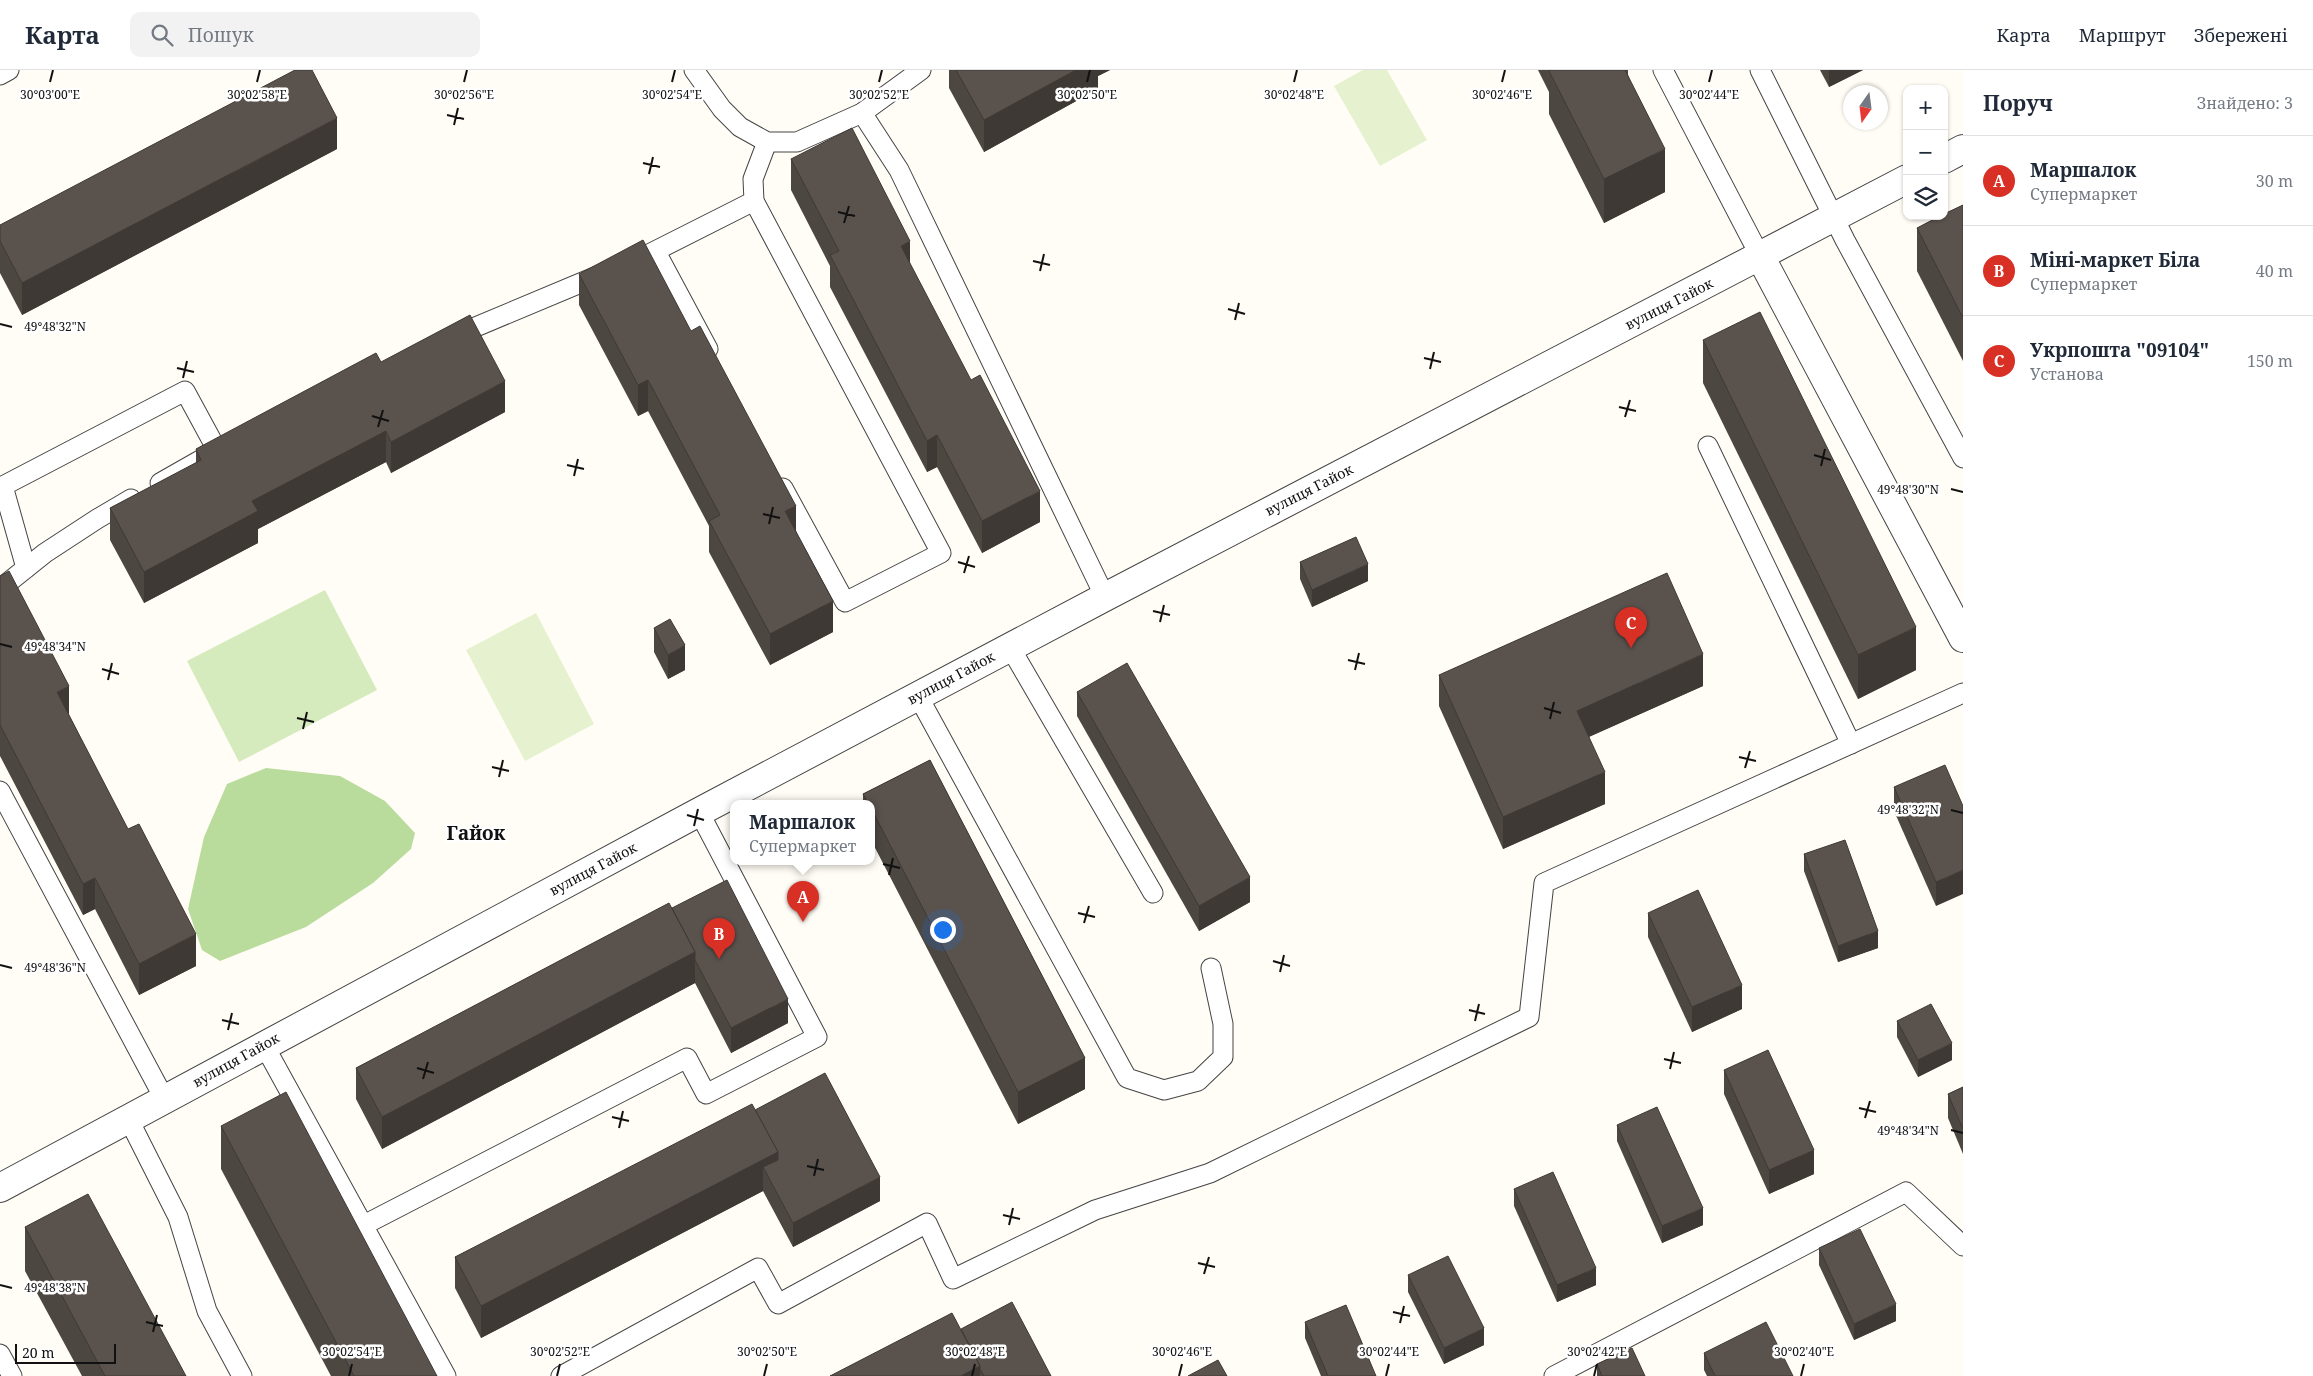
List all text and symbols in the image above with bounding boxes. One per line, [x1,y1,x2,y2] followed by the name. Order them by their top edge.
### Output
[130,12,480,57] search box
[25,18,100,51] text: Карта
[148,21,176,49] icon: search
[188,22,254,48] text: Пошук
[1997,23,2051,47] text: Карта
[2079,23,2166,47] text: Маршрут
[2194,23,2288,47] text: Збережені
[1843,85,1888,130] north arrow
[1903,85,1948,220] map controls
[1903,85,1948,130] button: +
[20,86,80,103] text: 30°03'00"E
[227,86,287,103] text: 30°02'58"E
[434,86,494,103] text: 30°02'56"E
[642,86,702,103] text: 30°02'54"E
[849,86,909,103] text: 30°02'52"E
[1057,86,1117,103] text: 30°02'50"E
[1264,86,1324,103] text: 30°02'48"E
[1472,86,1532,103] text: 30°02'46"E
[1679,86,1739,103] text: 30°02'44"E
[1983,89,2053,117] text: Поруч
[2197,92,2293,114] text: Знайдено: 3
[1903,130,1948,175] button: −
[2030,157,2136,183] text: Маршалок
[1993,170,2005,192] text: A
[2256,170,2293,192] text: 30 m
[1903,175,1948,220] button: layers
[2030,183,2137,205] text: Супермаркет
[2030,247,2200,273] text: Міні-маркет Біла
[1994,260,2004,282] text: B
[2256,260,2293,282] text: 40 m
[1622,273,1717,334] street label: вулиця Гайок
[2030,273,2137,295] text: Супермаркет
[24,318,86,335] text: 49°48'32"N
[2030,337,2209,363] text: Укрпошта "09104"
[1994,350,2004,372] text: C
[2247,350,2293,372] text: 150 m
[2030,363,2104,385] text: Установа
[1262,459,1357,520] street label: вулиця Гайок
[1877,481,1939,498] text: 49°48'30"N
[1615,607,1647,648] pin: C
[24,638,86,655] text: 49°48'34"N
[904,646,998,709] street label: вулиця Гайок
[730,800,875,865] popup
[1877,801,1939,818] text: 49°48'32"N
[749,809,855,835] text: Маршалок
[447,820,506,846] district label: Гайок
[749,835,856,857] text: Супермаркет
[546,837,640,900] street label: вулиця Гайок
[787,881,819,922] pin: A
[930,917,956,943] your location
[703,918,735,959] pin: B
[24,959,86,976] text: 49°48'36"N
[189,1028,283,1091] street label: вулиця Гайок
[1877,1122,1939,1139] text: 49°48'34"N
[24,1279,86,1296] text: 49°48'38"N
[15,1341,116,1364] scale bar
[22,1343,55,1362] text: 20 m
[322,1343,382,1360] text: 30°02'54"E
[530,1343,590,1360] text: 30°02'52"E
[737,1343,797,1360] text: 30°02'50"E
[945,1343,1005,1360] text: 30°02'48"E
[1152,1343,1212,1360] text: 30°02'46"E
[1359,1343,1419,1360] text: 30°02'44"E
[1567,1343,1627,1360] text: 30°02'42"E
[1774,1343,1834,1360] text: 30°02'40"E

